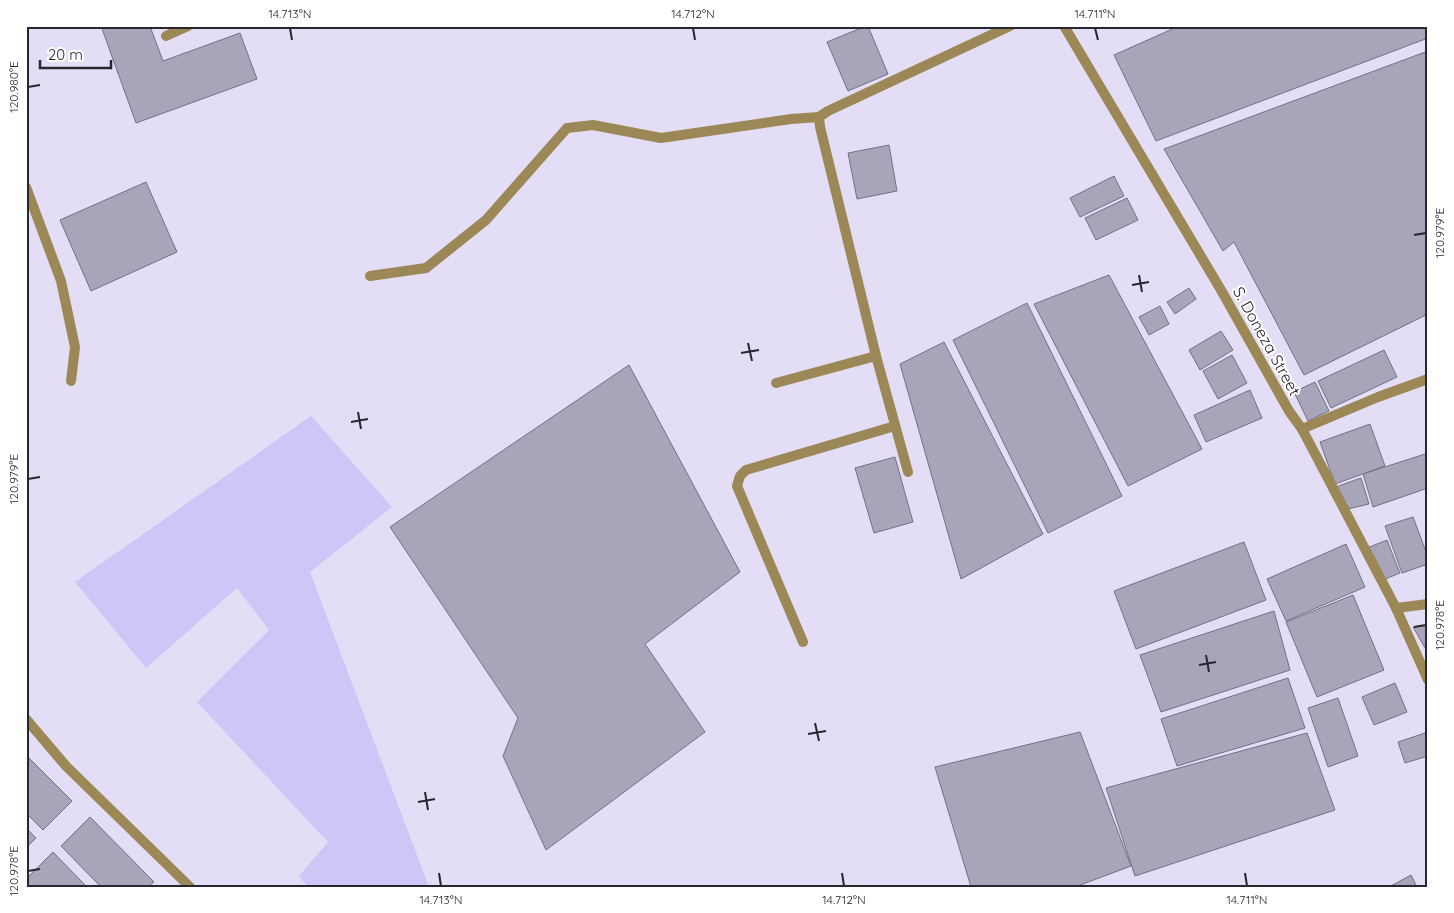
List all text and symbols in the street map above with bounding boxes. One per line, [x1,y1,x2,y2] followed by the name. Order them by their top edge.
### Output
[269,6,311,21] text: 14.713°N
[671,6,715,21] text: 14.712°N
[1074,6,1116,21] text: 14.711°N
[40,38,111,70] scale bar
[48,45,83,64] text: 20 m
[6,61,21,113] text: 120.980°E
[1432,208,1447,258] text: 120.979°E
[1229,283,1305,399] street label: S. Doneza Street
[6,454,21,504] text: 120.979°E
[1432,600,1447,650] text: 120.978°E
[6,846,21,896] text: 120.978°E
[420,892,462,907] text: 14.713°N
[822,892,866,907] text: 14.712°N
[1226,892,1268,907] text: 14.711°N

